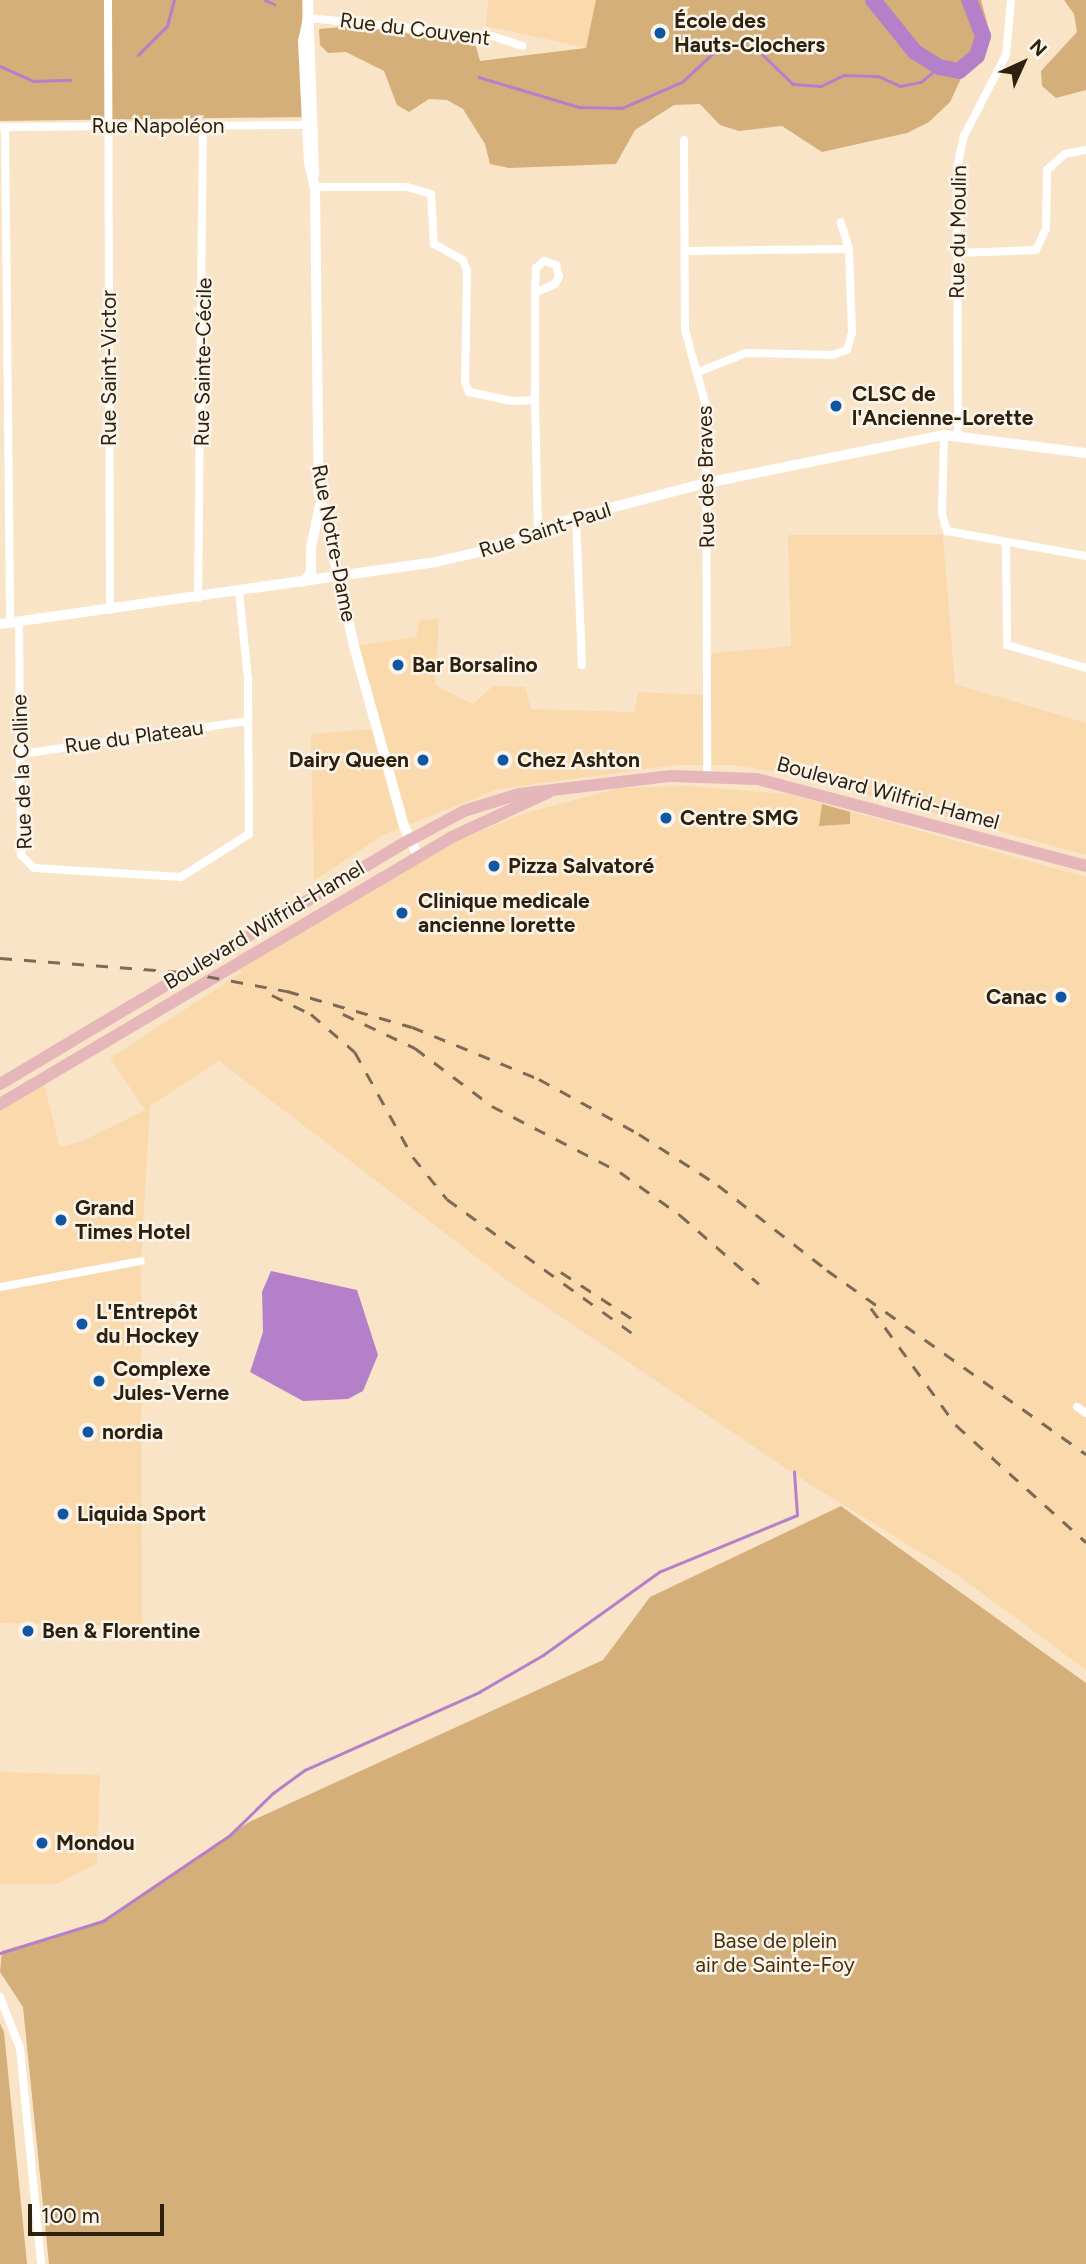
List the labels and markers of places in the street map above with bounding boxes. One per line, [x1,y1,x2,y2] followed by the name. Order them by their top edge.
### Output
[674,8,825,58] place label: École des Hauts-Clochers
[652,25,668,41] marker: École des Hauts-Clochers
[852,381,1033,431] place label: CLSC de l'Ancienne-Lorette
[826,396,846,416] marker: CLSC de l'Ancienne-Lorette
[412,652,538,678] place label: Bar Borsalino
[390,657,406,673] marker: Bar Borsalino
[289,747,409,773] place label: Dairy Queen
[517,747,640,773] place label: Chez Ashton
[415,752,431,768] marker: Dairy Queen
[495,752,511,768] marker: Chez Ashton
[680,805,798,831] place label: Centre SMG
[658,810,674,826] marker: Centre SMG
[508,853,654,879] place label: Pizza Salvatoré
[486,858,502,874] marker: Pizza Salvatoré
[418,888,590,938] place label: Clinique medicale ancienne lorette
[392,903,412,923] marker: Clinique medicale ancienne lorette
[986,984,1047,1010] place label: Canac
[1053,989,1069,1005] marker: Canac
[75,1195,190,1245] place label: Grand Times Hotel
[53,1212,69,1228] marker: Grand Times Hotel
[96,1299,199,1349] place label: L'Entrepôt du Hockey
[74,1316,90,1332] marker: L'Entrepôt du Hockey
[113,1356,229,1406] place label: Complexe Jules-Verne
[91,1373,107,1389] marker: Complexe Jules-Verne
[102,1419,163,1445] place label: nordia
[80,1424,96,1440] marker: nordia
[77,1501,206,1527] place label: Liquida Sport
[55,1506,71,1522] marker: Liquida Sport
[42,1618,200,1644] place label: Ben & Florentine
[20,1623,36,1639] marker: Ben & Florentine
[56,1830,135,1856] place label: Mondou
[34,1835,50,1851] marker: Mondou

